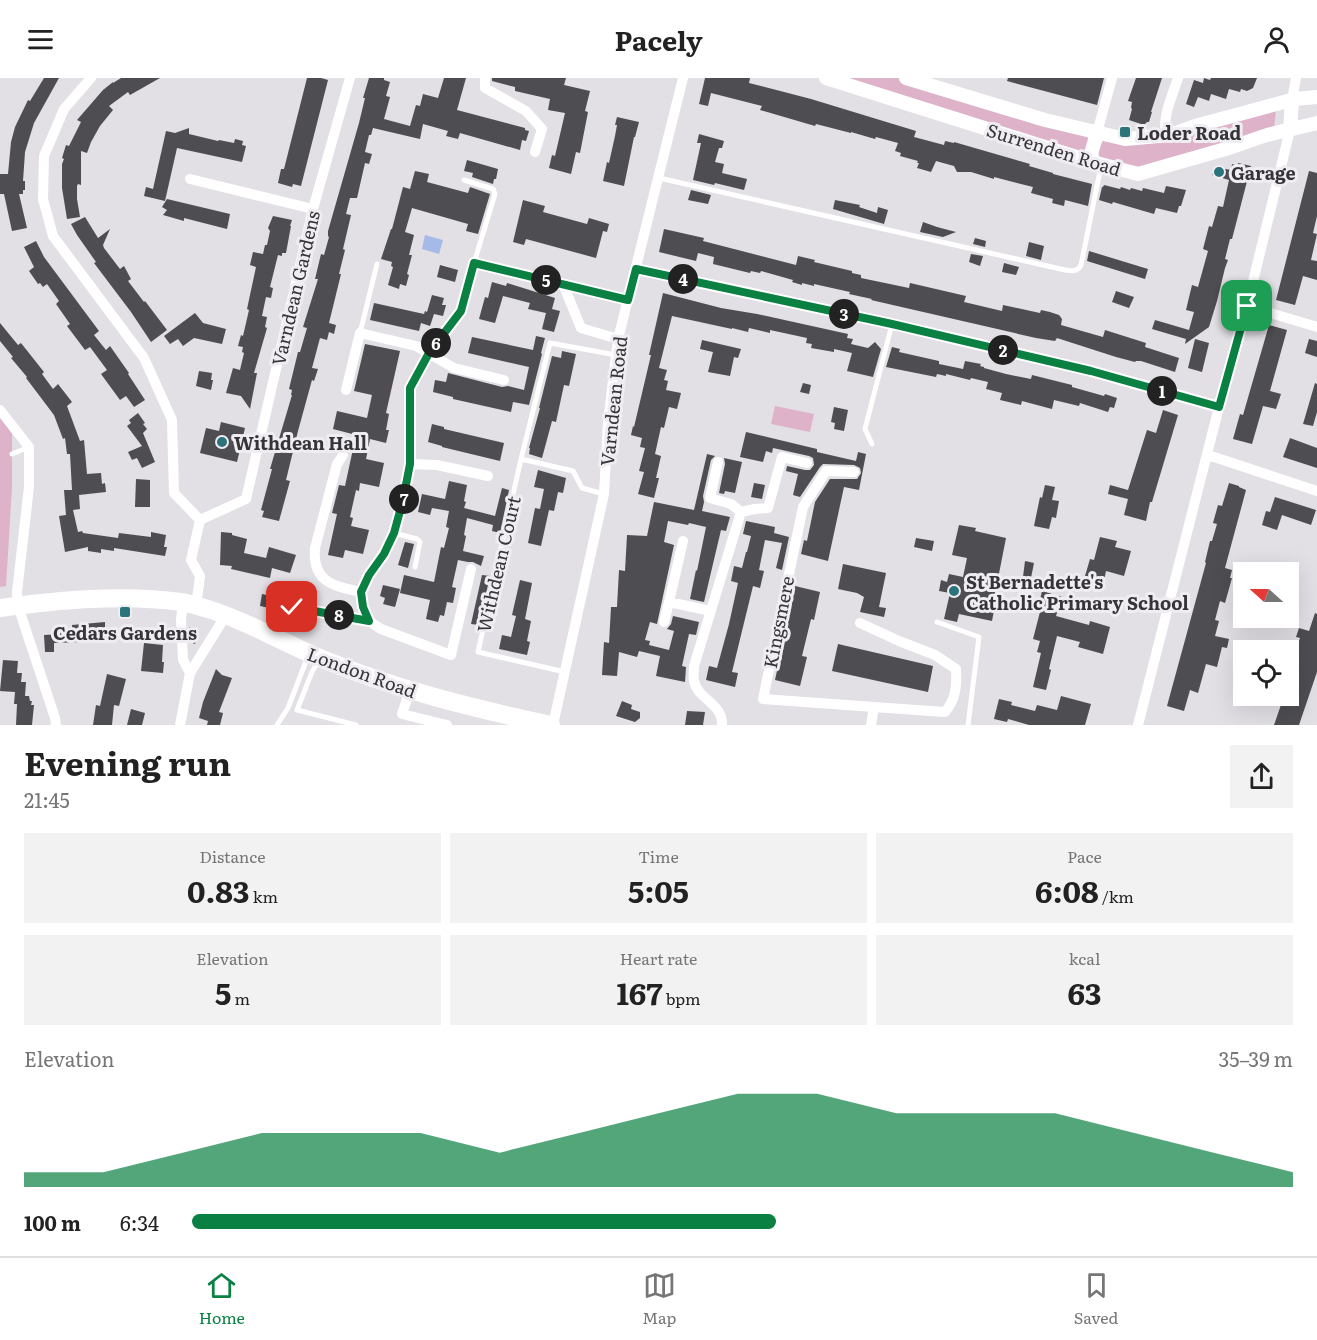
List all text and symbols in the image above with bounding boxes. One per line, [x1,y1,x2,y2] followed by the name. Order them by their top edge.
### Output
[614,19,703,59] text: Pacely
[24,23,57,56] icon: menu
[1260,23,1293,56] icon: person
[984,116,1124,182] street label: Surrenden Road
[1137,119,1242,146] place label: Loder Road
[1118,125,1132,139] marker: Loder Road
[1231,159,1296,186] place label: Garage
[1212,165,1226,179] marker: Garage
[264,208,326,368] street label: Varndean Gardens
[668,264,698,294] pin: 4
[531,265,561,295] pin: 5
[678,267,688,291] text: 4
[542,268,550,292] text: 5
[1221,280,1272,331] pin
[1230,289,1263,322] icon: arrive
[829,299,859,329] pin: 3
[840,302,848,326] text: 3
[421,328,451,358] pin: 6
[431,331,441,355] text: 6
[593,335,633,467] street label: Varndean Road
[988,335,1018,365] pin: 2
[999,338,1007,362] text: 2
[1147,376,1177,406] pin: 1
[1159,379,1165,403] text: 1
[234,429,367,456] place label: Withdean Hall
[215,435,229,449] marker: Withdean Hall
[389,484,419,514] pin: 7
[400,487,408,511] text: 7
[469,492,527,635] street label: Withdean Court
[1233,562,1299,628] north arrow
[1233,562,1299,706] map controls
[966,568,1189,616] place label: St Bernadette's Catholic Primary School
[756,574,800,670] street label: Kingsmere
[266,581,317,632] pin
[947,584,961,598] marker: St Bernadette's Catholic Primary School
[275,590,308,623] icon: check
[324,600,354,630] pin: 8
[334,603,344,627] text: 8
[118,605,132,619] marker: Cedars Gardens
[53,619,197,646] place label: Cedars Gardens
[304,640,420,704] street label: London Road
[1233,640,1299,706] button: locate
[24,737,231,786] text: Evening run
[1230,745,1293,808] button: share
[24,784,70,814] text: 21:45
[199,844,266,868] text: Distance
[638,844,679,868] text: Time
[1067,844,1102,868] text: Pace
[187,868,250,912] text: 0.83
[628,868,689,912] text: 5:05
[1035,868,1099,912] text: 6:08
[250,884,278,908] text: km
[1099,884,1134,908] text: /km
[196,946,269,970] text: Elevation
[620,946,697,970] text: Heart rate
[1069,946,1100,970] text: kcal
[215,970,231,1014] text: 5
[616,970,663,1014] text: 167
[1067,970,1102,1014] text: 63
[231,986,250,1010] text: m
[663,986,701,1010] text: bpm
[24,1043,114,1073] text: Elevation
[1219,1043,1293,1073] text: 35–39 m
[24,1207,81,1237] text: 100 m
[120,1207,159,1237] text: 6:34
[199,1269,245,1329] tab: Home
[642,1269,676,1329] tab: Map
[1074,1269,1118,1329] tab: Saved

